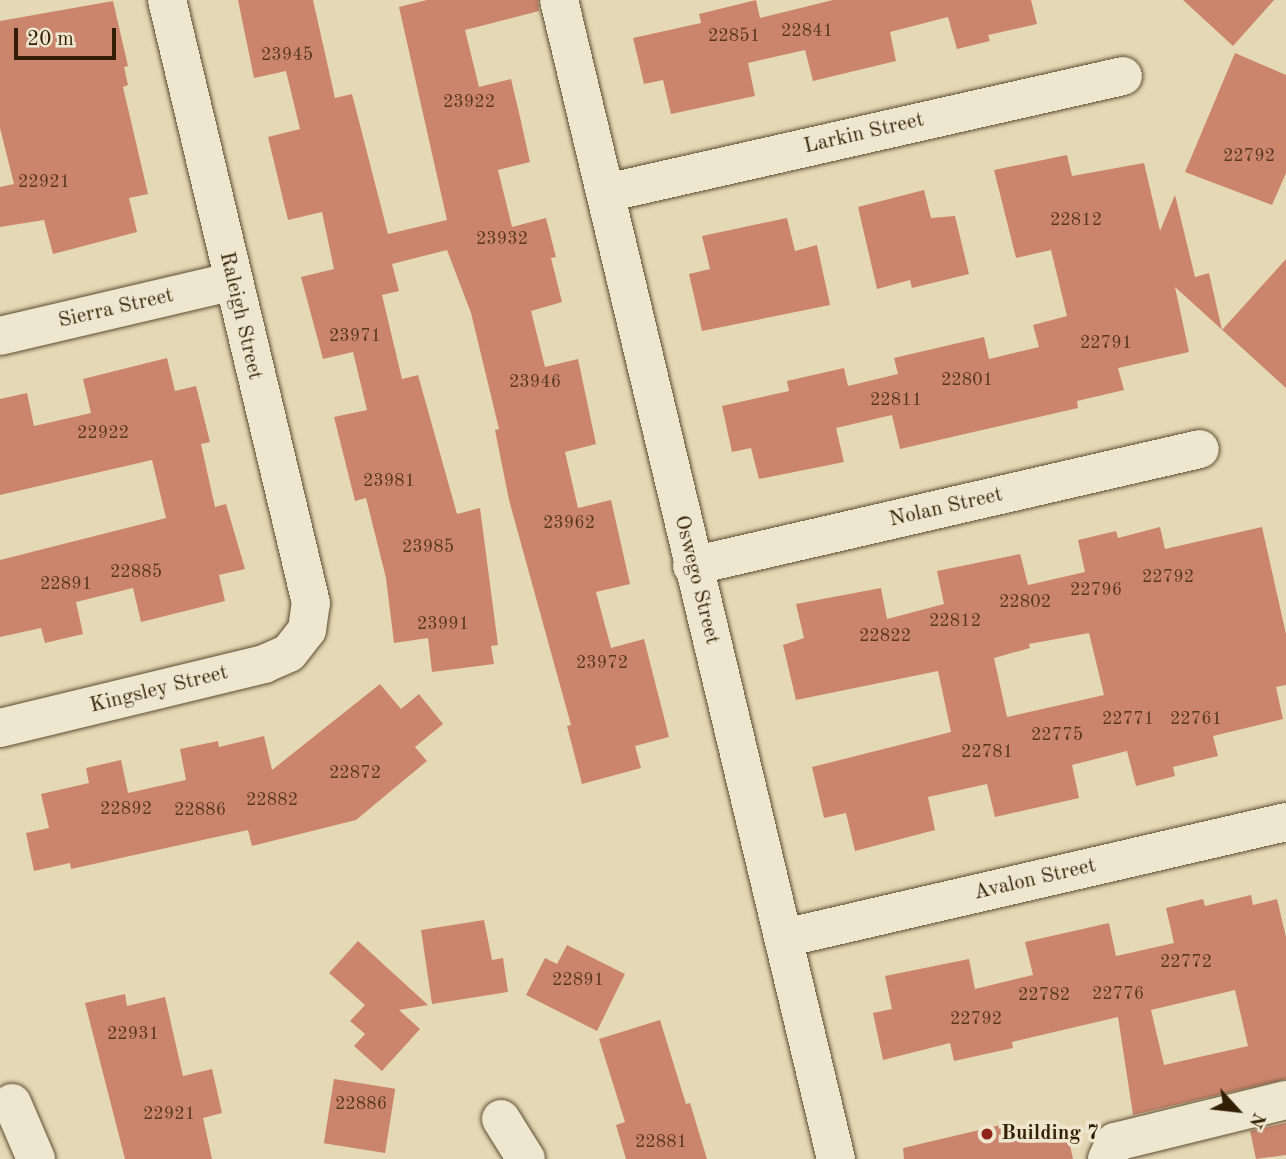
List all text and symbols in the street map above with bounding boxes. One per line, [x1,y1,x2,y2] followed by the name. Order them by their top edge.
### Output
[18,14,119,58] scale bar
[781,20,833,42] house number: 22841
[708,25,760,47] house number: 22851
[27,29,74,50] text: 20 m
[261,44,313,66] house number: 23945
[443,91,495,113] house number: 23922
[801,108,927,160] street label: Larkin Street
[1223,145,1275,167] house number: 22792
[18,171,70,193] house number: 22921
[1050,209,1102,231] house number: 22812
[476,228,528,250] house number: 23932
[213,249,267,383] street label: Raleigh Street
[56,284,176,334] street label: Sierra Street
[329,325,381,347] house number: 23971
[1080,332,1132,354] house number: 22791
[941,369,993,391] house number: 22801
[509,371,561,393] house number: 23946
[870,389,922,411] house number: 22811
[77,422,129,444] house number: 22922
[363,470,415,492] house number: 23981
[887,483,1005,533] street label: Nolan Street
[543,512,595,534] house number: 23962
[668,513,724,647] street label: Oswego Street
[402,536,454,558] house number: 23985
[110,561,162,583] house number: 22885
[1142,566,1194,588] house number: 22792
[40,573,92,595] house number: 22891
[1070,579,1122,601] house number: 22796
[999,591,1051,613] house number: 22802
[929,610,981,632] house number: 22812
[417,613,469,635] house number: 23991
[859,625,911,647] house number: 22822
[576,652,628,674] house number: 23972
[87,661,231,719] street label: Kingsley Street
[1102,708,1154,730] house number: 22771
[1170,708,1222,730] house number: 22761
[1031,724,1083,746] house number: 22775
[961,741,1013,763] house number: 22781
[329,762,381,784] house number: 22872
[246,789,298,811] house number: 22882
[100,798,152,820] house number: 22892
[174,799,226,821] house number: 22886
[972,854,1098,906] street label: Avalon Street
[1160,951,1212,973] house number: 22772
[552,969,604,991] house number: 22891
[1092,983,1144,1005] house number: 22776
[1018,984,1070,1006] house number: 22782
[950,1008,1002,1030] house number: 22792
[107,1023,159,1045] house number: 22931
[1202,1075,1272,1145] north arrow
[335,1093,387,1115] house number: 22886
[143,1103,195,1125] house number: 22921
[1244,1109,1268,1131] text: N
[1001,1121,1099,1147] place label: Building 7
[979,1126,995,1142] marker: Building 7
[635,1131,687,1153] house number: 22881

